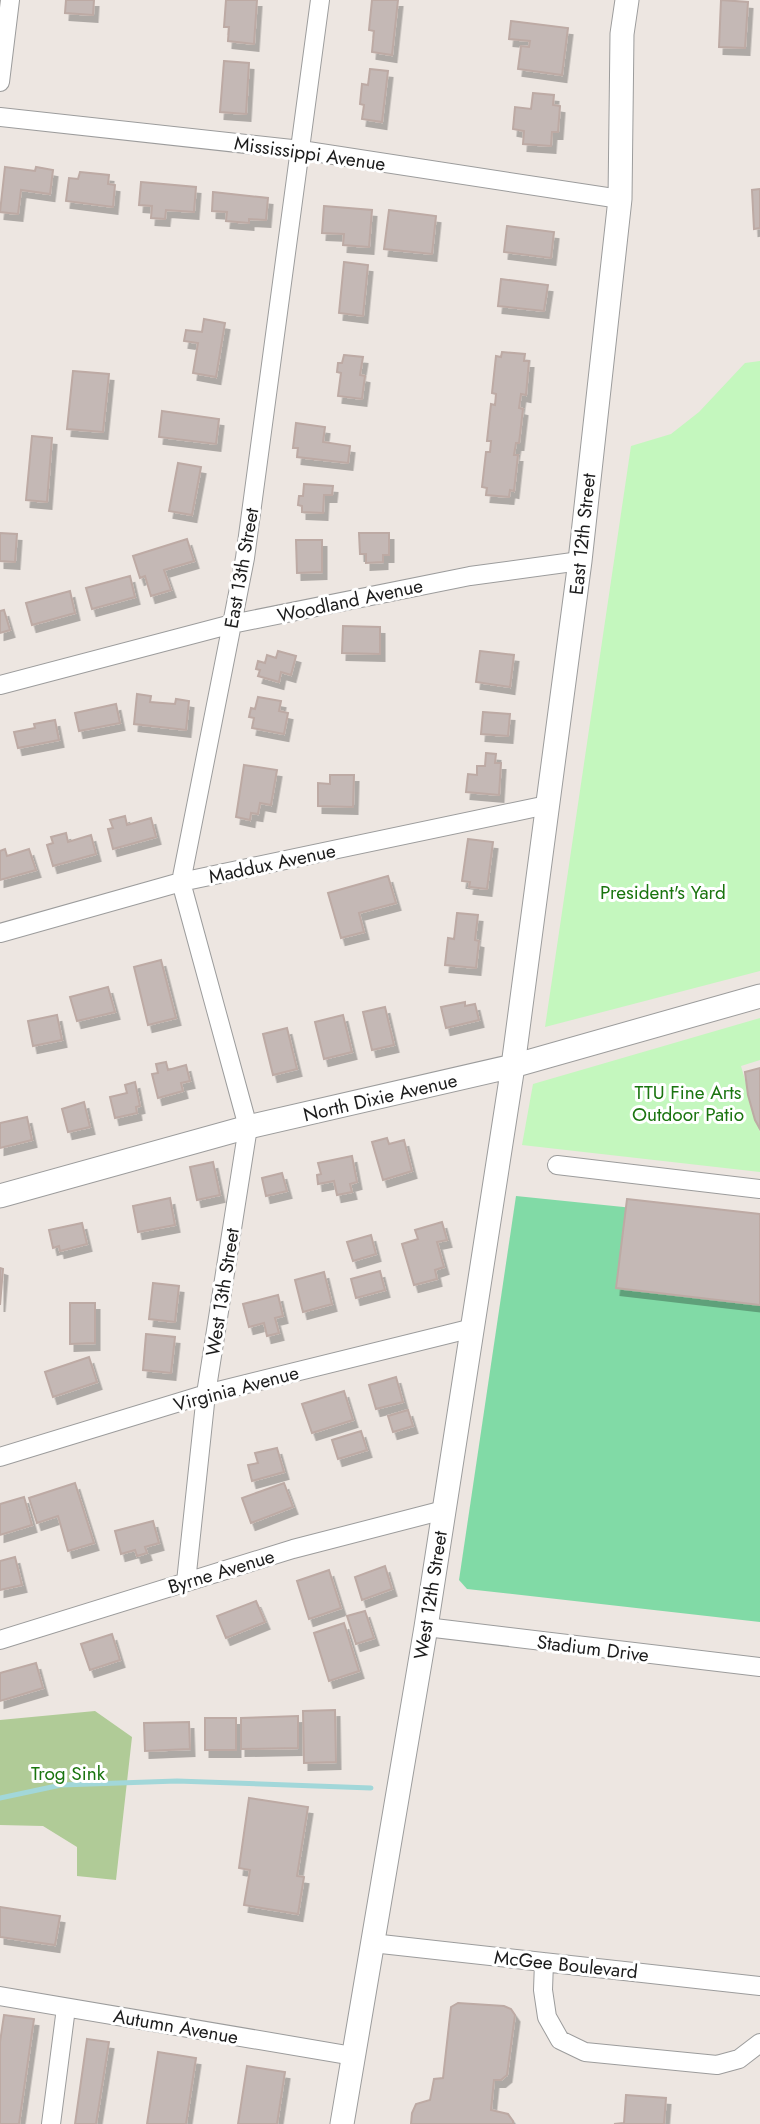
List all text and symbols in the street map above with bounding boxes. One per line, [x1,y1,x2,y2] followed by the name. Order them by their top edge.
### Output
[233,130,387,177] street label: Mississippi Avenue
[563,471,602,596] street label: East 12th Street
[218,505,265,631] street label: East 13th Street
[275,572,426,629] street label: Woodland Avenue
[206,837,338,890] street label: Maddux Avenue
[600,879,726,906] park label: President's Yard
[300,1067,460,1128] street label: North Dixie Avenue
[632,1079,744,1128] park label: TTU Fine Arts Outdoor Patio
[199,1226,246,1358] street label: West 13th Street
[171,1359,302,1418] street label: Virginia Avenue
[407,1528,454,1661] street label: West 12th Street
[165,1542,278,1600] street label: Byrne Avenue
[535,1628,651,1669] street label: Stadium Drive
[31,1760,106,1787] park label: Trog Sink
[493,1944,639,1985] street label: McGee Boulevard
[111,2002,241,2051] street label: Autumn Avenue

